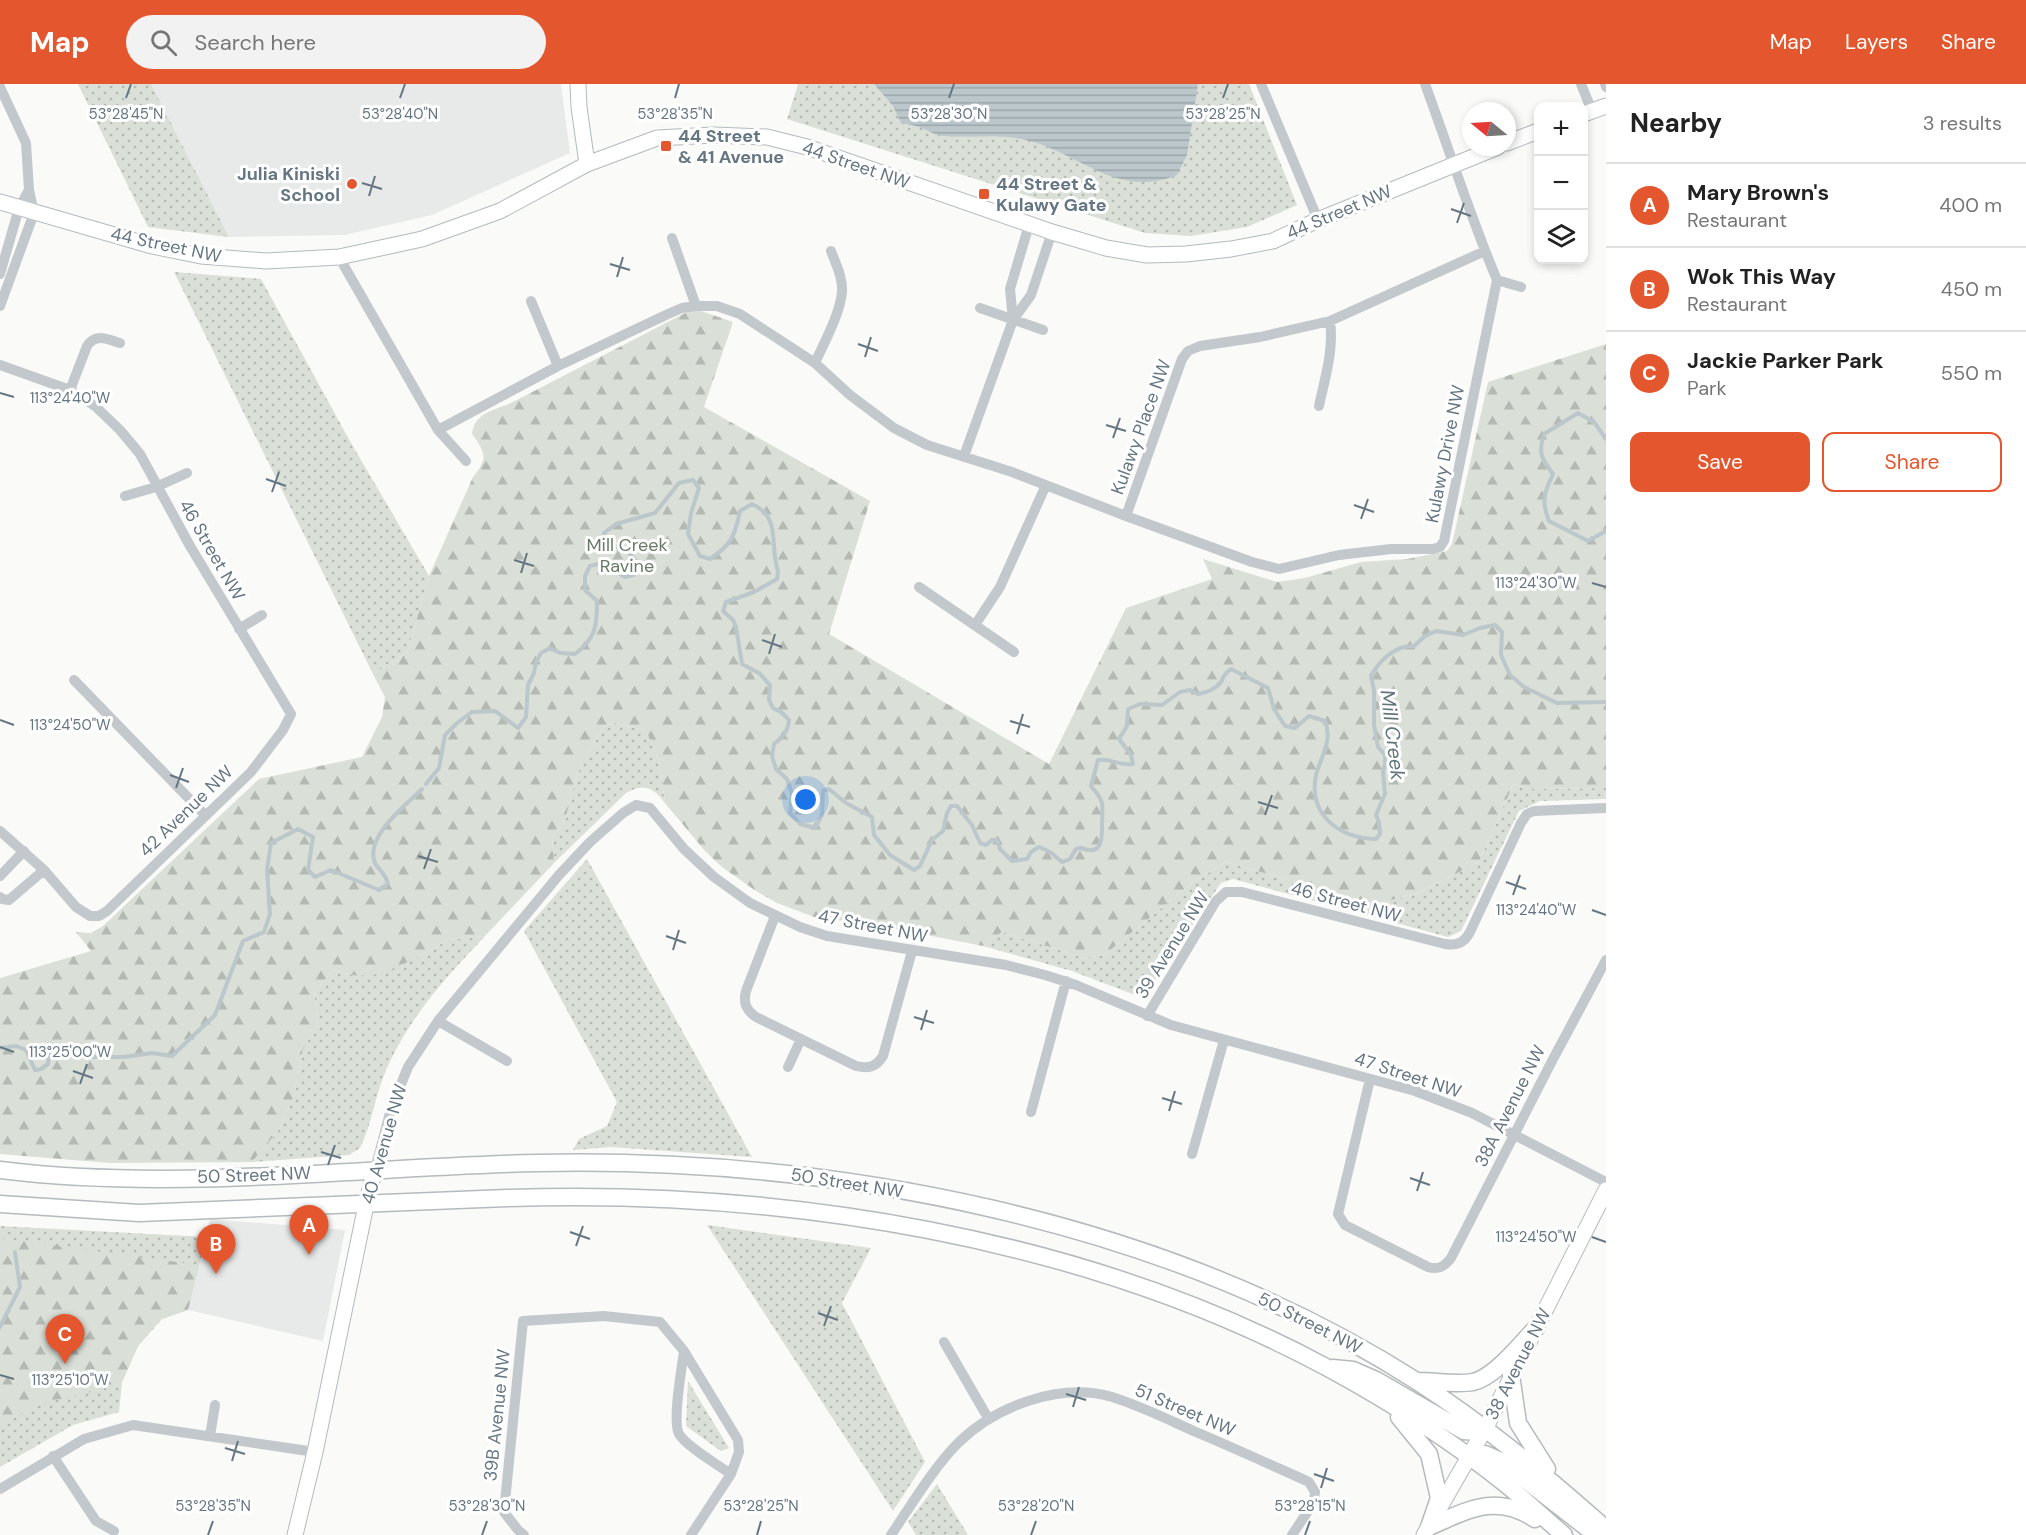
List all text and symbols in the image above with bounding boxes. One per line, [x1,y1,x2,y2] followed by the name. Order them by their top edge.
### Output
[126,15,546,69] search box
[30,24,90,61] text: Map
[147,26,180,59] icon: search
[195,28,316,57] text: Search here
[1770,28,1812,56] text: Map
[1845,28,1908,56] text: Layers
[1941,28,1996,56] text: Share
[1462,102,1516,156] north arrow
[1534,102,1588,264] map controls
[1534,102,1588,156] button: +
[89,104,164,124] text: 53°28'45"N
[362,104,438,124] text: 53°28'40"N
[637,104,713,124] text: 53°28'35"N
[911,104,987,124] text: 53°28'30"N
[1185,104,1261,124] text: 53°28'25"N
[1630,106,1722,140] text: Nearby
[1923,110,2002,136] text: 3 results
[678,124,784,169] place label: 44 Street & 41 Avenue
[799,135,913,195] street label: 44 Street NW
[659,139,673,153] marker: 44 Street & 41 Avenue
[1534,156,1588,210] button: −
[237,162,340,207] place label: Julia Kiniski School
[996,172,1107,217] place label: 44 Street & Kulawy Gate
[345,177,359,191] marker: Julia Kiniski School
[1687,178,1829,207] text: Mary Brown's
[1283,179,1395,245] street label: 44 Street NW
[977,187,991,201] marker: 44 Street & Kulawy Gate
[1642,192,1657,218] text: A
[1939,192,2002,218] text: 400 m
[1687,207,1787,233] text: Restaurant
[1534,210,1588,264] button: layers
[109,222,223,268] street label: 44 Street NW
[1687,262,1836,291] text: Wok This Way
[1643,276,1656,302] text: B
[1941,276,2002,302] text: 450 m
[1687,291,1787,317] text: Restaurant
[1687,346,1884,375] text: Jackie Parker Park
[1105,356,1177,498] street label: Kulawy Place NW
[1642,360,1657,386] text: C
[1941,360,2002,386] text: 550 m
[1687,375,1727,401] text: Park
[1420,383,1470,525] street label: Kulawy Drive NW
[30,388,111,408] text: 113°24'40"W
[1630,432,1810,492] button: Save
[1822,432,2002,492] button: Share
[173,495,251,605] street label: 46 Street NW
[586,533,668,578] park label: Mill Creek Ravine
[1495,573,1577,593] text: 113°24'30"W
[1375,688,1412,782] water label: Mill Creek
[29,715,111,735] text: 113°24'50"W
[134,760,238,862] street label: 42 Avenue NW
[791,785,820,814] your location
[1288,876,1404,928] street label: 46 Street NW
[1129,887,1215,1003] street label: 39 Avenue NW
[1496,900,1577,920] text: 113°24'40"W
[816,904,930,948] street label: 47 Street NW
[1469,1041,1551,1171] street label: 38A Avenue NW
[29,1042,112,1062] text: 113°25'00"W
[1352,1046,1464,1104] street label: 47 Street NW
[355,1081,413,1207] street label: 40 Avenue NW
[197,1161,311,1189] street label: 50 Street NW
[789,1162,905,1204] street label: 50 Street NW
[290,1206,328,1255] pin: A
[196,1224,236,1274] pin: B
[1495,1227,1577,1247] text: 113°24'50"W
[1254,1286,1366,1360] street label: 50 Street NW
[1480,1304,1556,1424] street label: 38 Avenue NW
[46,1314,84,1364] pin: C
[478,1348,516,1482] street label: 39B Avenue NW
[31,1370,109,1390] text: 113°25'10"W
[1131,1378,1239,1442] street label: 51 Street NW
[175,1496,251,1516] text: 53°28'35"N
[449,1496,525,1516] text: 53°28'30"N
[723,1496,799,1516] text: 53°28'25"N
[998,1496,1074,1516] text: 53°28'20"N
[1274,1496,1346,1516] text: 53°28'15"N

